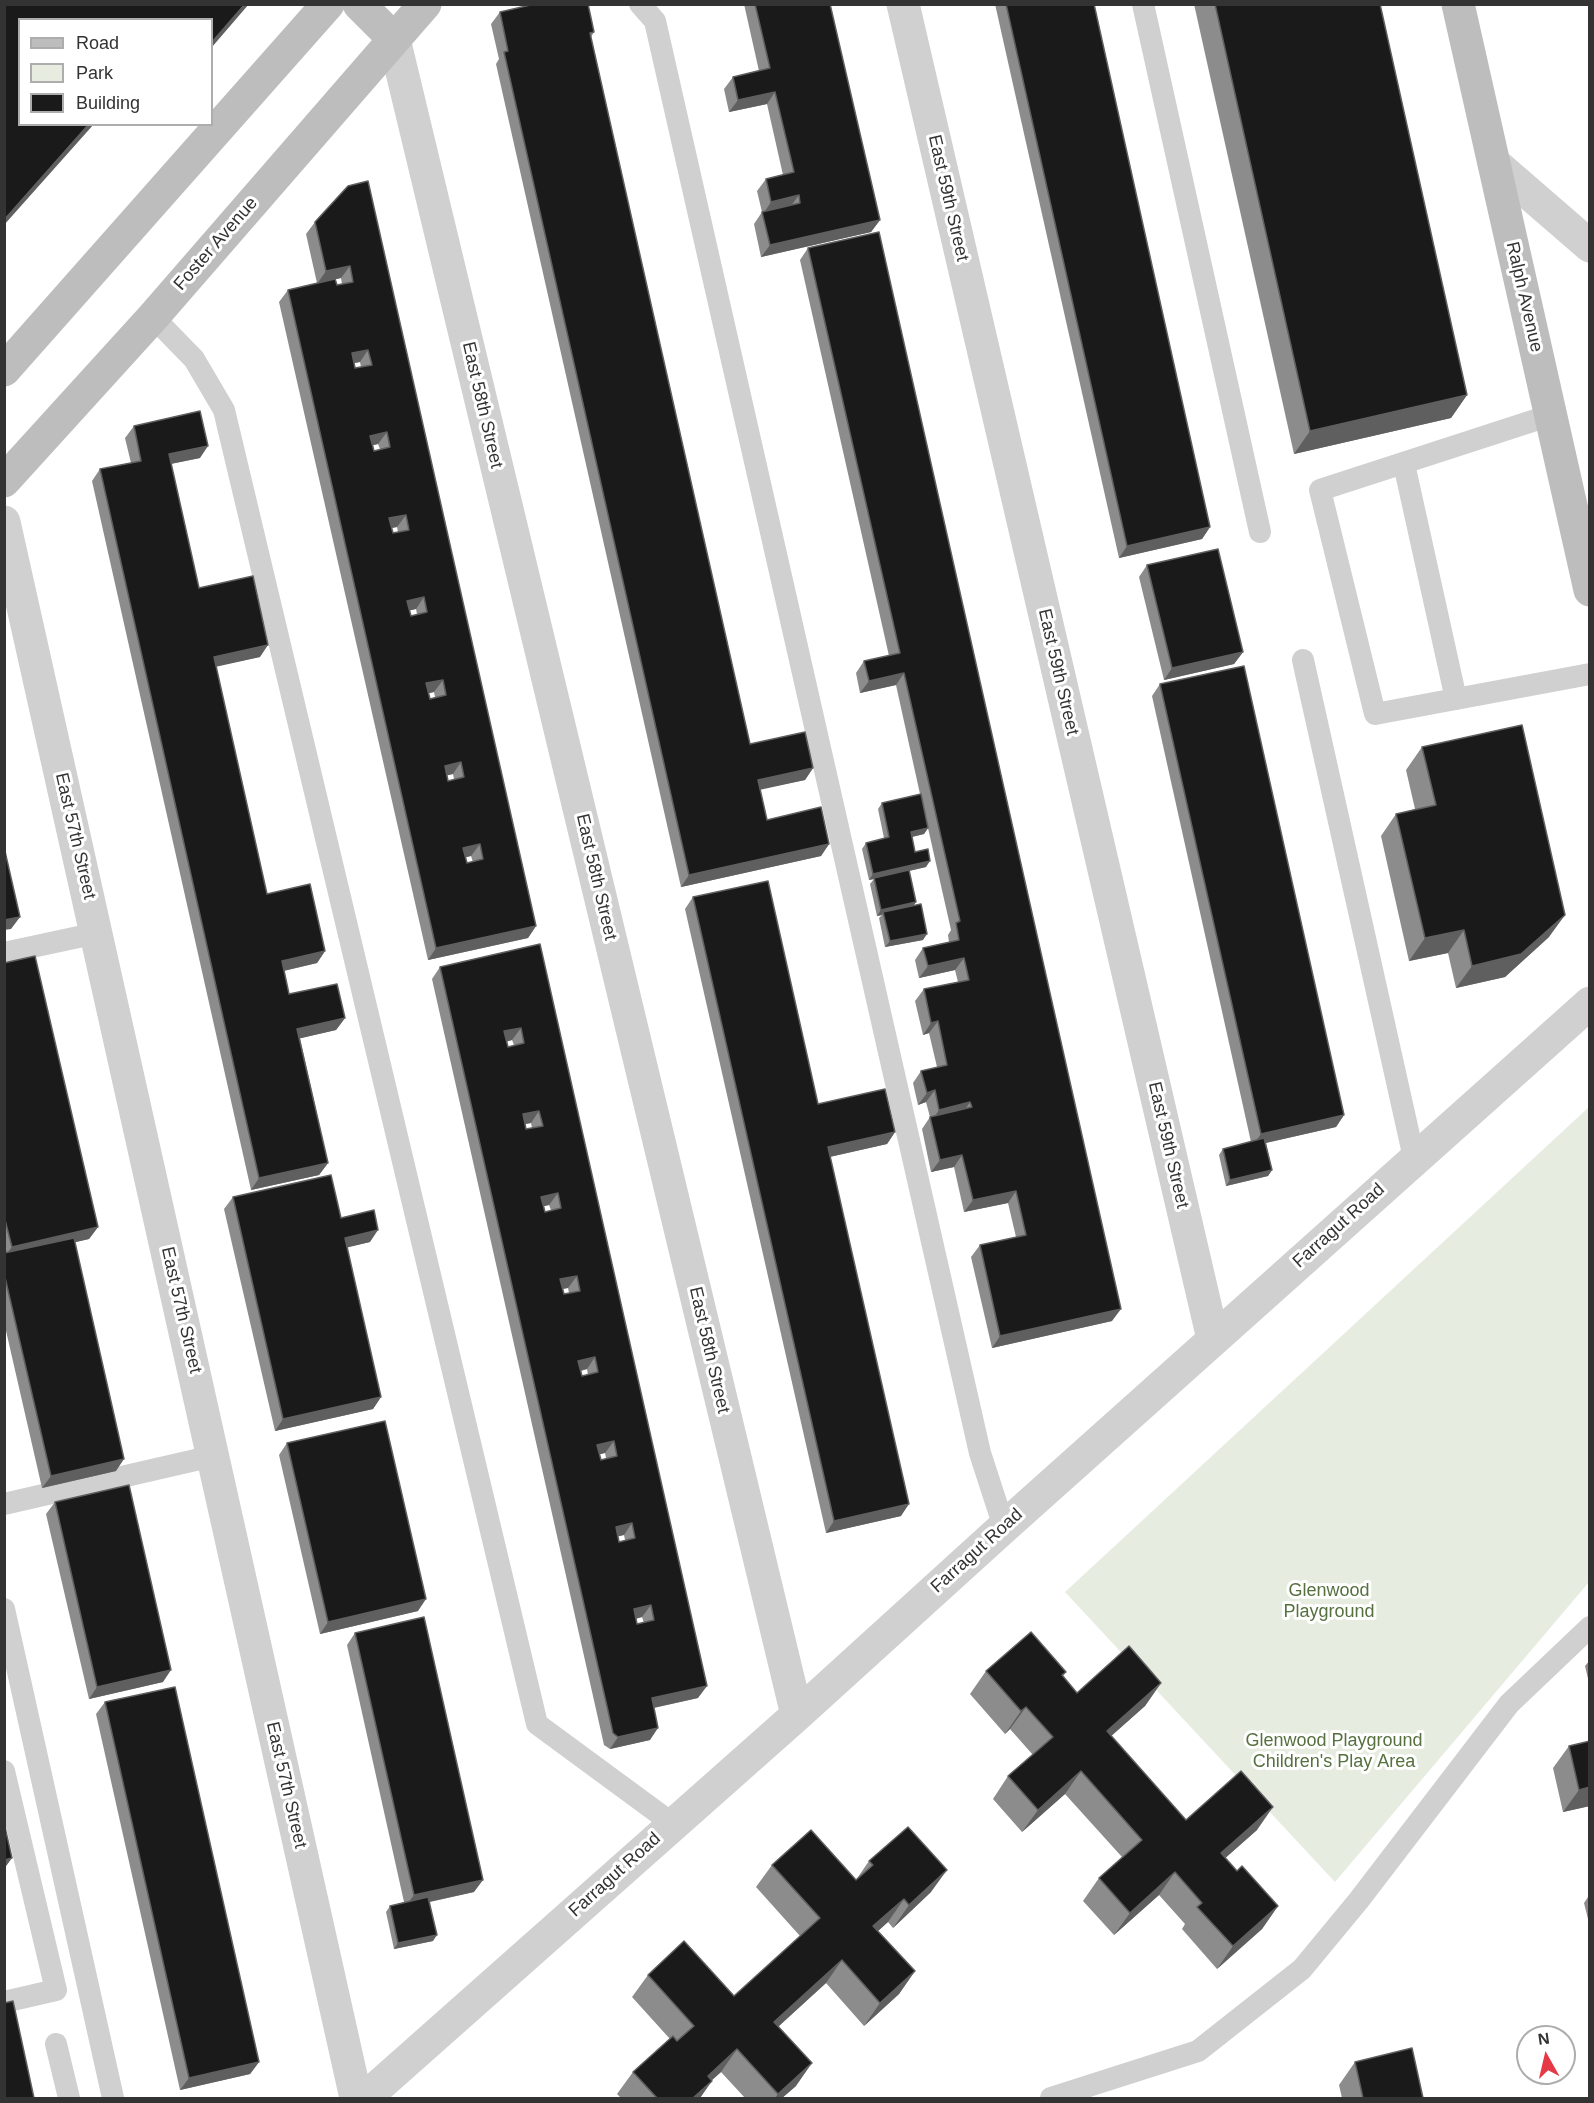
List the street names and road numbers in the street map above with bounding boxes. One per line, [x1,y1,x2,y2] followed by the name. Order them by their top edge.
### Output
[923,133,973,263] street label: East 59th Street
[170,193,262,295] street label: Foster Avenue
[1501,240,1547,354] street label: Ralph Avenue
[457,340,507,470] street label: East 58th Street
[1033,607,1083,737] street label: East 59th Street
[50,771,100,901] street label: East 57th Street
[571,812,621,942] street label: East 58th Street
[1143,1080,1193,1210] street label: East 59th Street
[1289,1179,1389,1273] street label: Farragut Road
[156,1245,206,1375] street label: East 57th Street
[684,1285,734,1415] street label: East 58th Street
[927,1504,1027,1598] street label: Farragut Road
[261,1720,311,1850] street label: East 57th Street
[565,1828,665,1922] street label: Farragut Road

